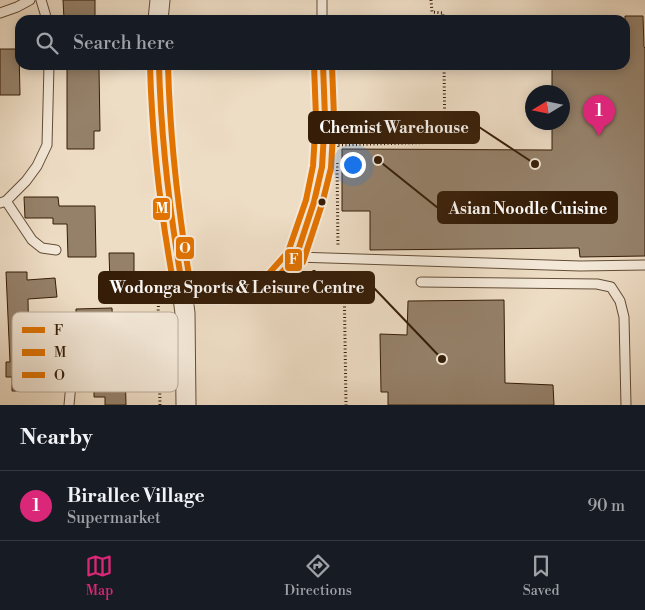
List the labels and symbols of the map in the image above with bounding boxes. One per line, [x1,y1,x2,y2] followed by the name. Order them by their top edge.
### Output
[525,85,570,130] north arrow
[583,95,615,136] pin: 1
[309,112,479,143] callout: Chemist Warehouse
[319,118,469,138] text: Chemist Warehouse
[340,152,366,178] your location
[438,192,617,223] callout: Asian Noodle Cuisine
[152,197,171,221] line badge: M
[317,197,327,207] unlabelled marker
[448,199,608,219] text: Asian Noodle Cuisine
[156,200,169,218] text: M
[175,236,195,260] line badge: O
[179,240,191,258] text: O
[284,248,303,272] line badge: F
[289,251,299,269] text: F
[99,272,374,303] callout: Wodonga Sports & Leisure Centre
[109,278,365,298] text: Wodonga Sports & Leisure Centre
[12,312,178,392] legend
[54,322,63,340] text: F
[54,344,67,362] text: M
[54,367,65,385] text: O

